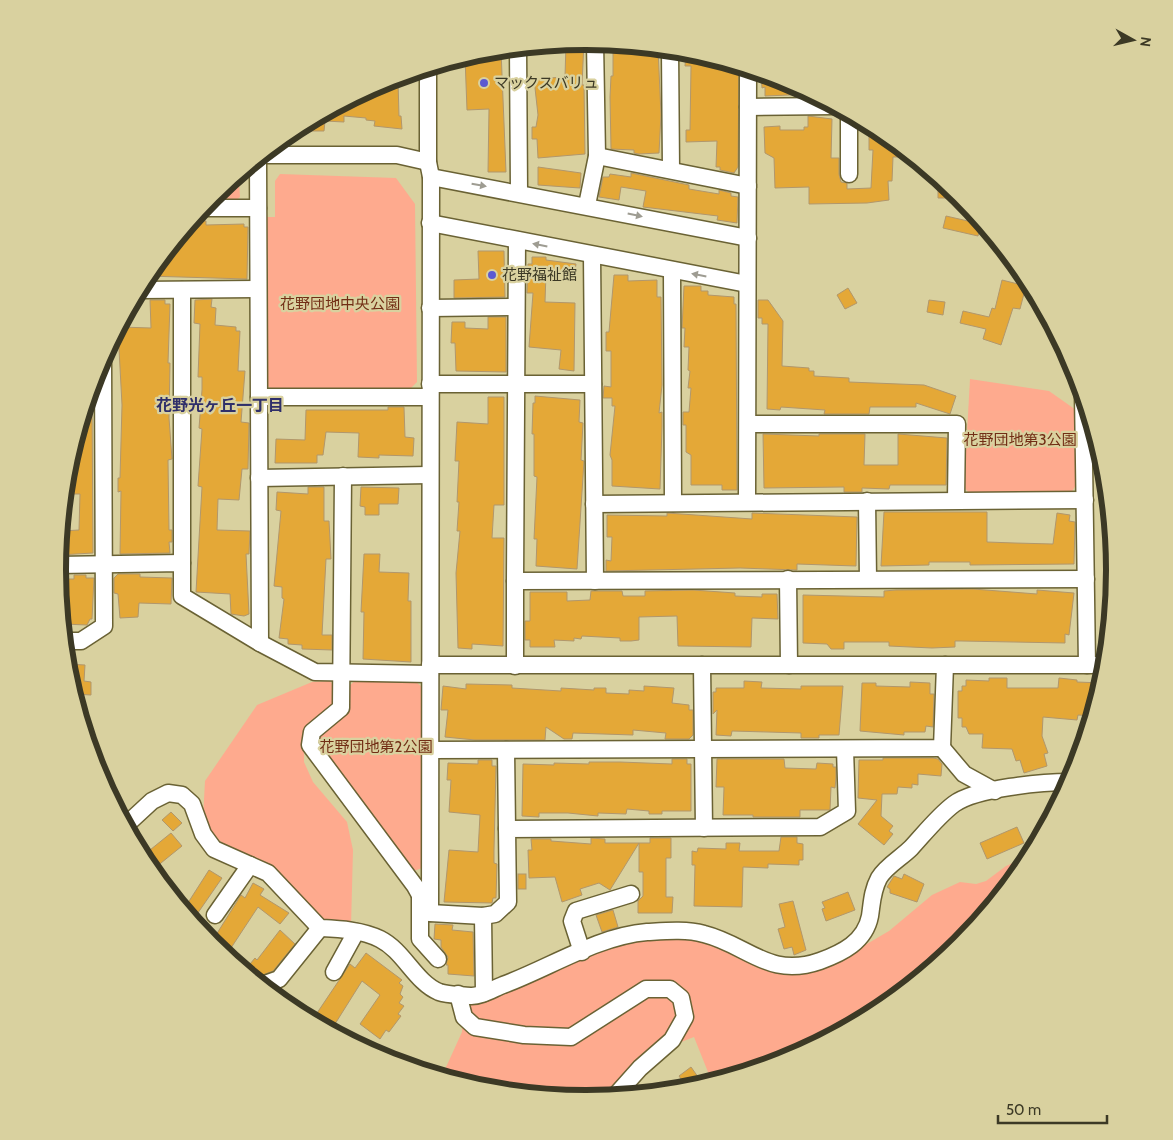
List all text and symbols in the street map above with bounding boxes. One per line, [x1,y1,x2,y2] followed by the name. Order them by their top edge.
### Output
[1108,15,1158,65] north arrow
[1136,36,1155,48] text: N
[494,74,599,92] place label: マックスバリュ
[478,77,490,89] marker: マックスバリュ
[471,182,487,190] one-way arrow
[627,211,643,219] one-way arrow
[531,240,547,248] one-way arrow
[502,266,577,284] place label: 花野福祉館
[486,269,498,281] marker: 花野福祉館
[691,271,707,279] one-way arrow
[280,295,400,313] park label: 花野団地中央公園
[156,396,284,415] district label: 花野光ヶ丘一丁目
[963,431,1077,449] park label: 花野団地第3公園
[320,738,432,756] park label: 花野団地第2公園
[998,1092,1107,1124] scale bar
[1006,1101,1041,1119] text: 50 m

